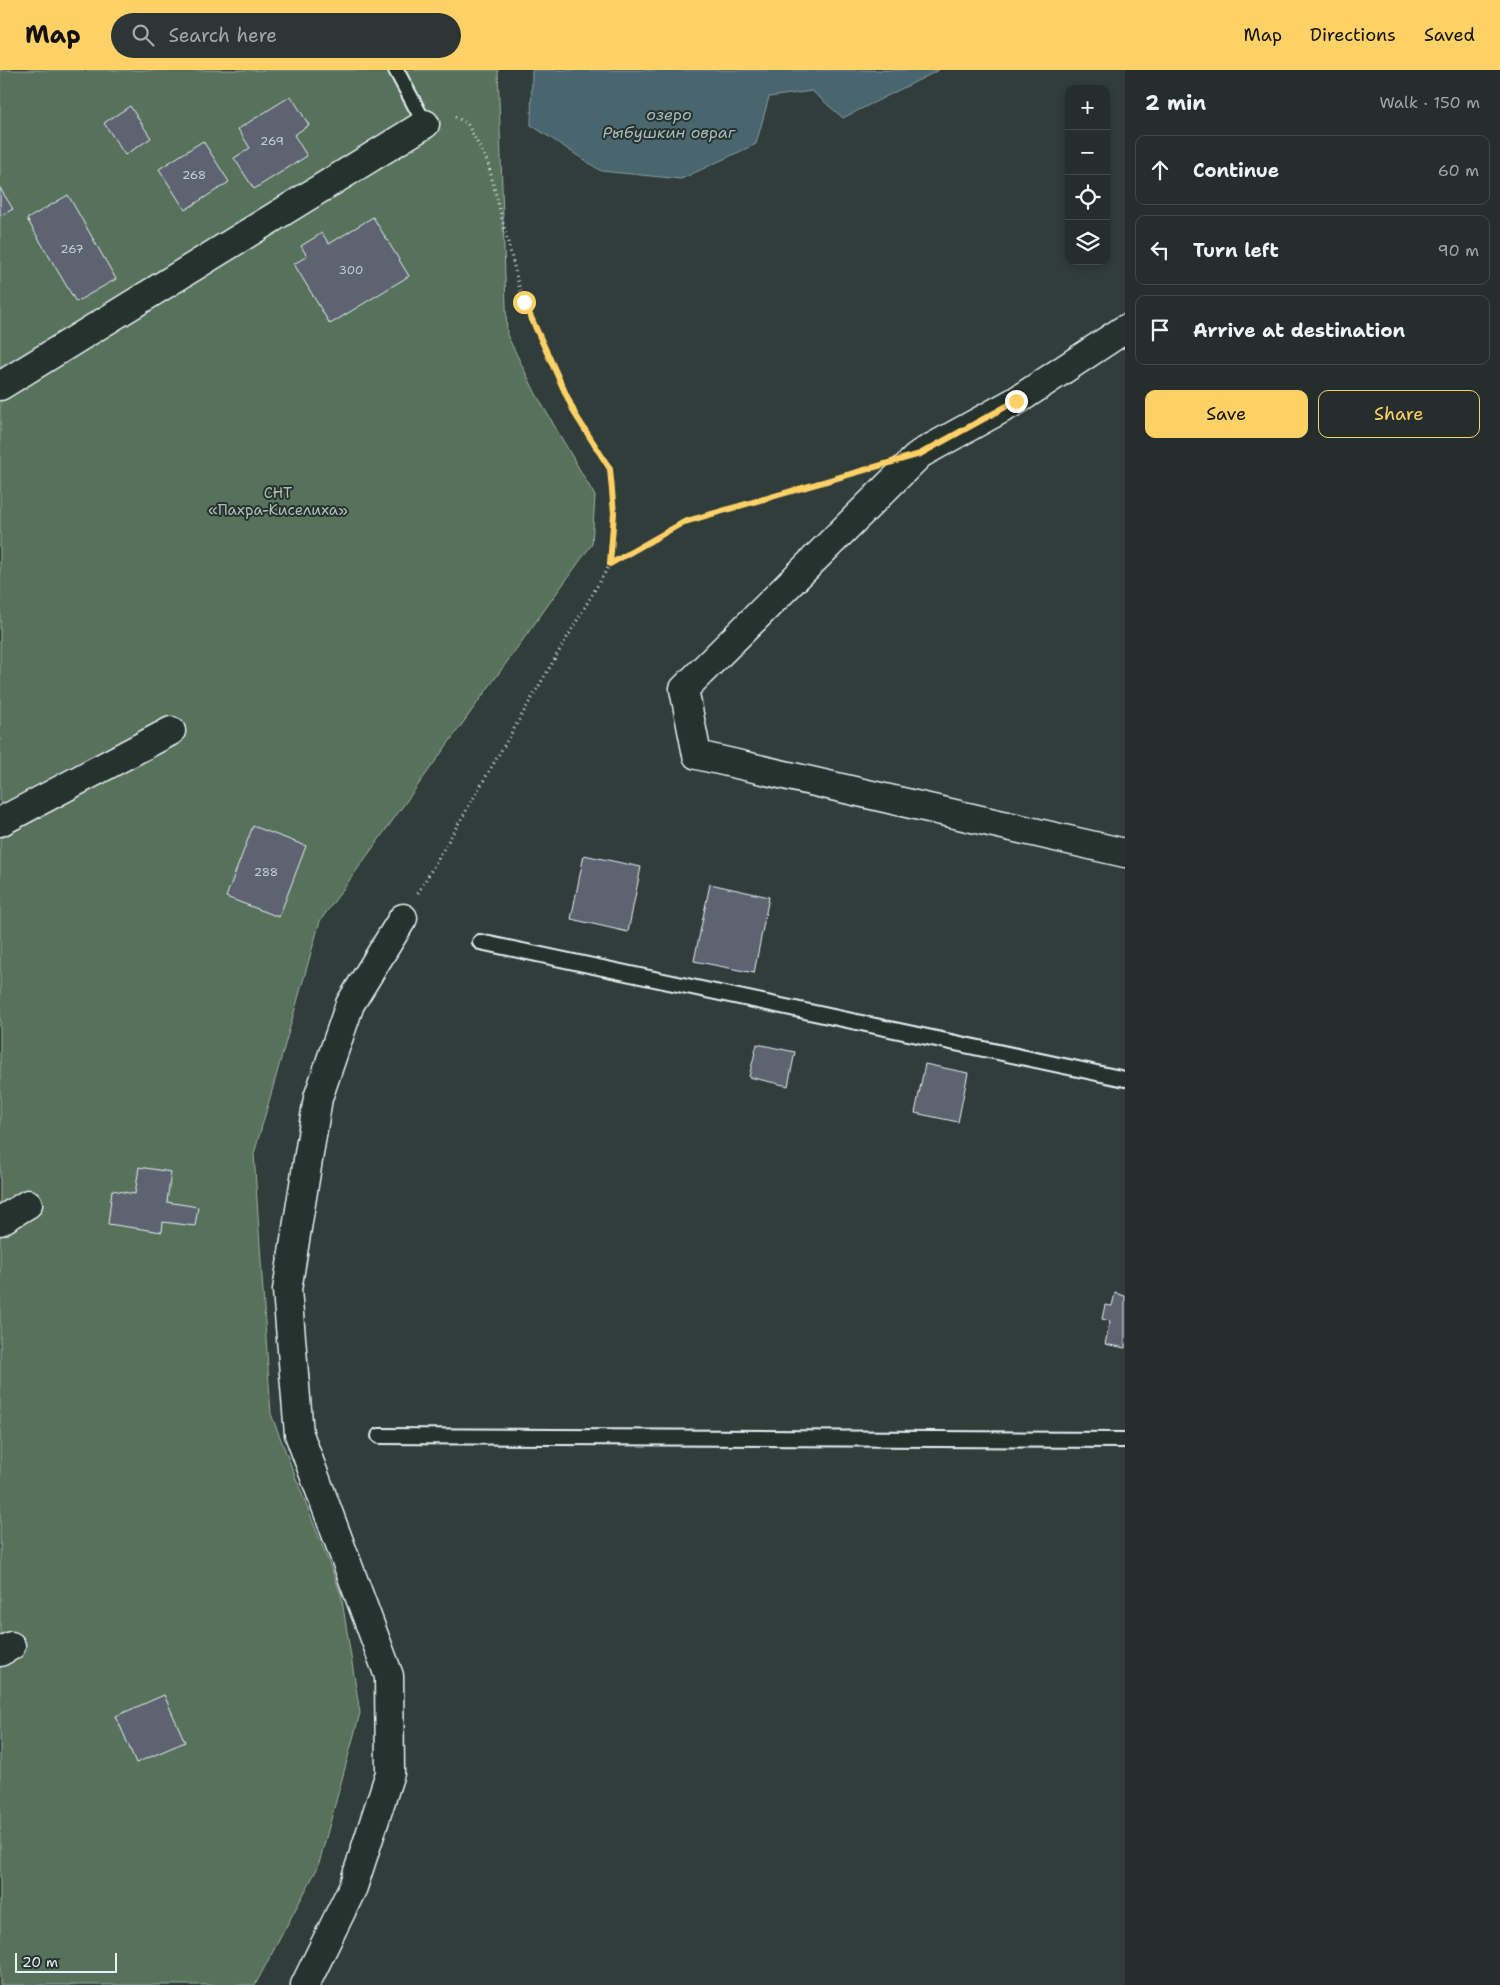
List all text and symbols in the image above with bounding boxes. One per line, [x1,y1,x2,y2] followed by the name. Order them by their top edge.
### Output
[111,13,461,58] search box
[25,19,81,51] text: Map
[129,21,157,49] icon: search
[169,23,277,48] text: Search here
[1244,23,1282,47] text: Map
[1310,23,1396,47] text: Directions
[1424,23,1475,47] text: Saved
[1065,85,1110,265] map controls
[1065,85,1110,130] button: +
[1145,89,1206,117] text: 2 min
[1379,92,1480,113] text: Walk · 150 m
[603,104,736,143] water label: озеро Рыбушкин овраг
[1065,130,1110,175] button: −
[260,133,284,149] house number: 269
[1146,156,1174,184] icon: ahead
[1193,158,1279,183] text: Continue
[1438,160,1479,181] text: 60 m
[182,167,206,183] house number: 268
[1065,175,1110,220] button: locate
[1065,220,1110,265] button: layers
[1146,236,1174,264] icon: left
[1193,238,1279,263] text: Turn left
[1438,240,1479,261] text: 90 m
[60,241,84,257] house number: 267
[339,262,363,278] house number: 300
[513,291,536,314] route start
[1146,316,1174,344] icon: arrive
[1193,318,1405,343] text: Arrive at destination
[1005,390,1028,413] route end
[1145,390,1308,438] button: Save
[1318,390,1480,438] button: Share
[208,483,348,520] park label: СНТ «Пахра-Киселиха»
[254,864,278,880] house number: 288
[15,1950,118,1973] scale bar
[22,1953,58,1971] text: 20 m

